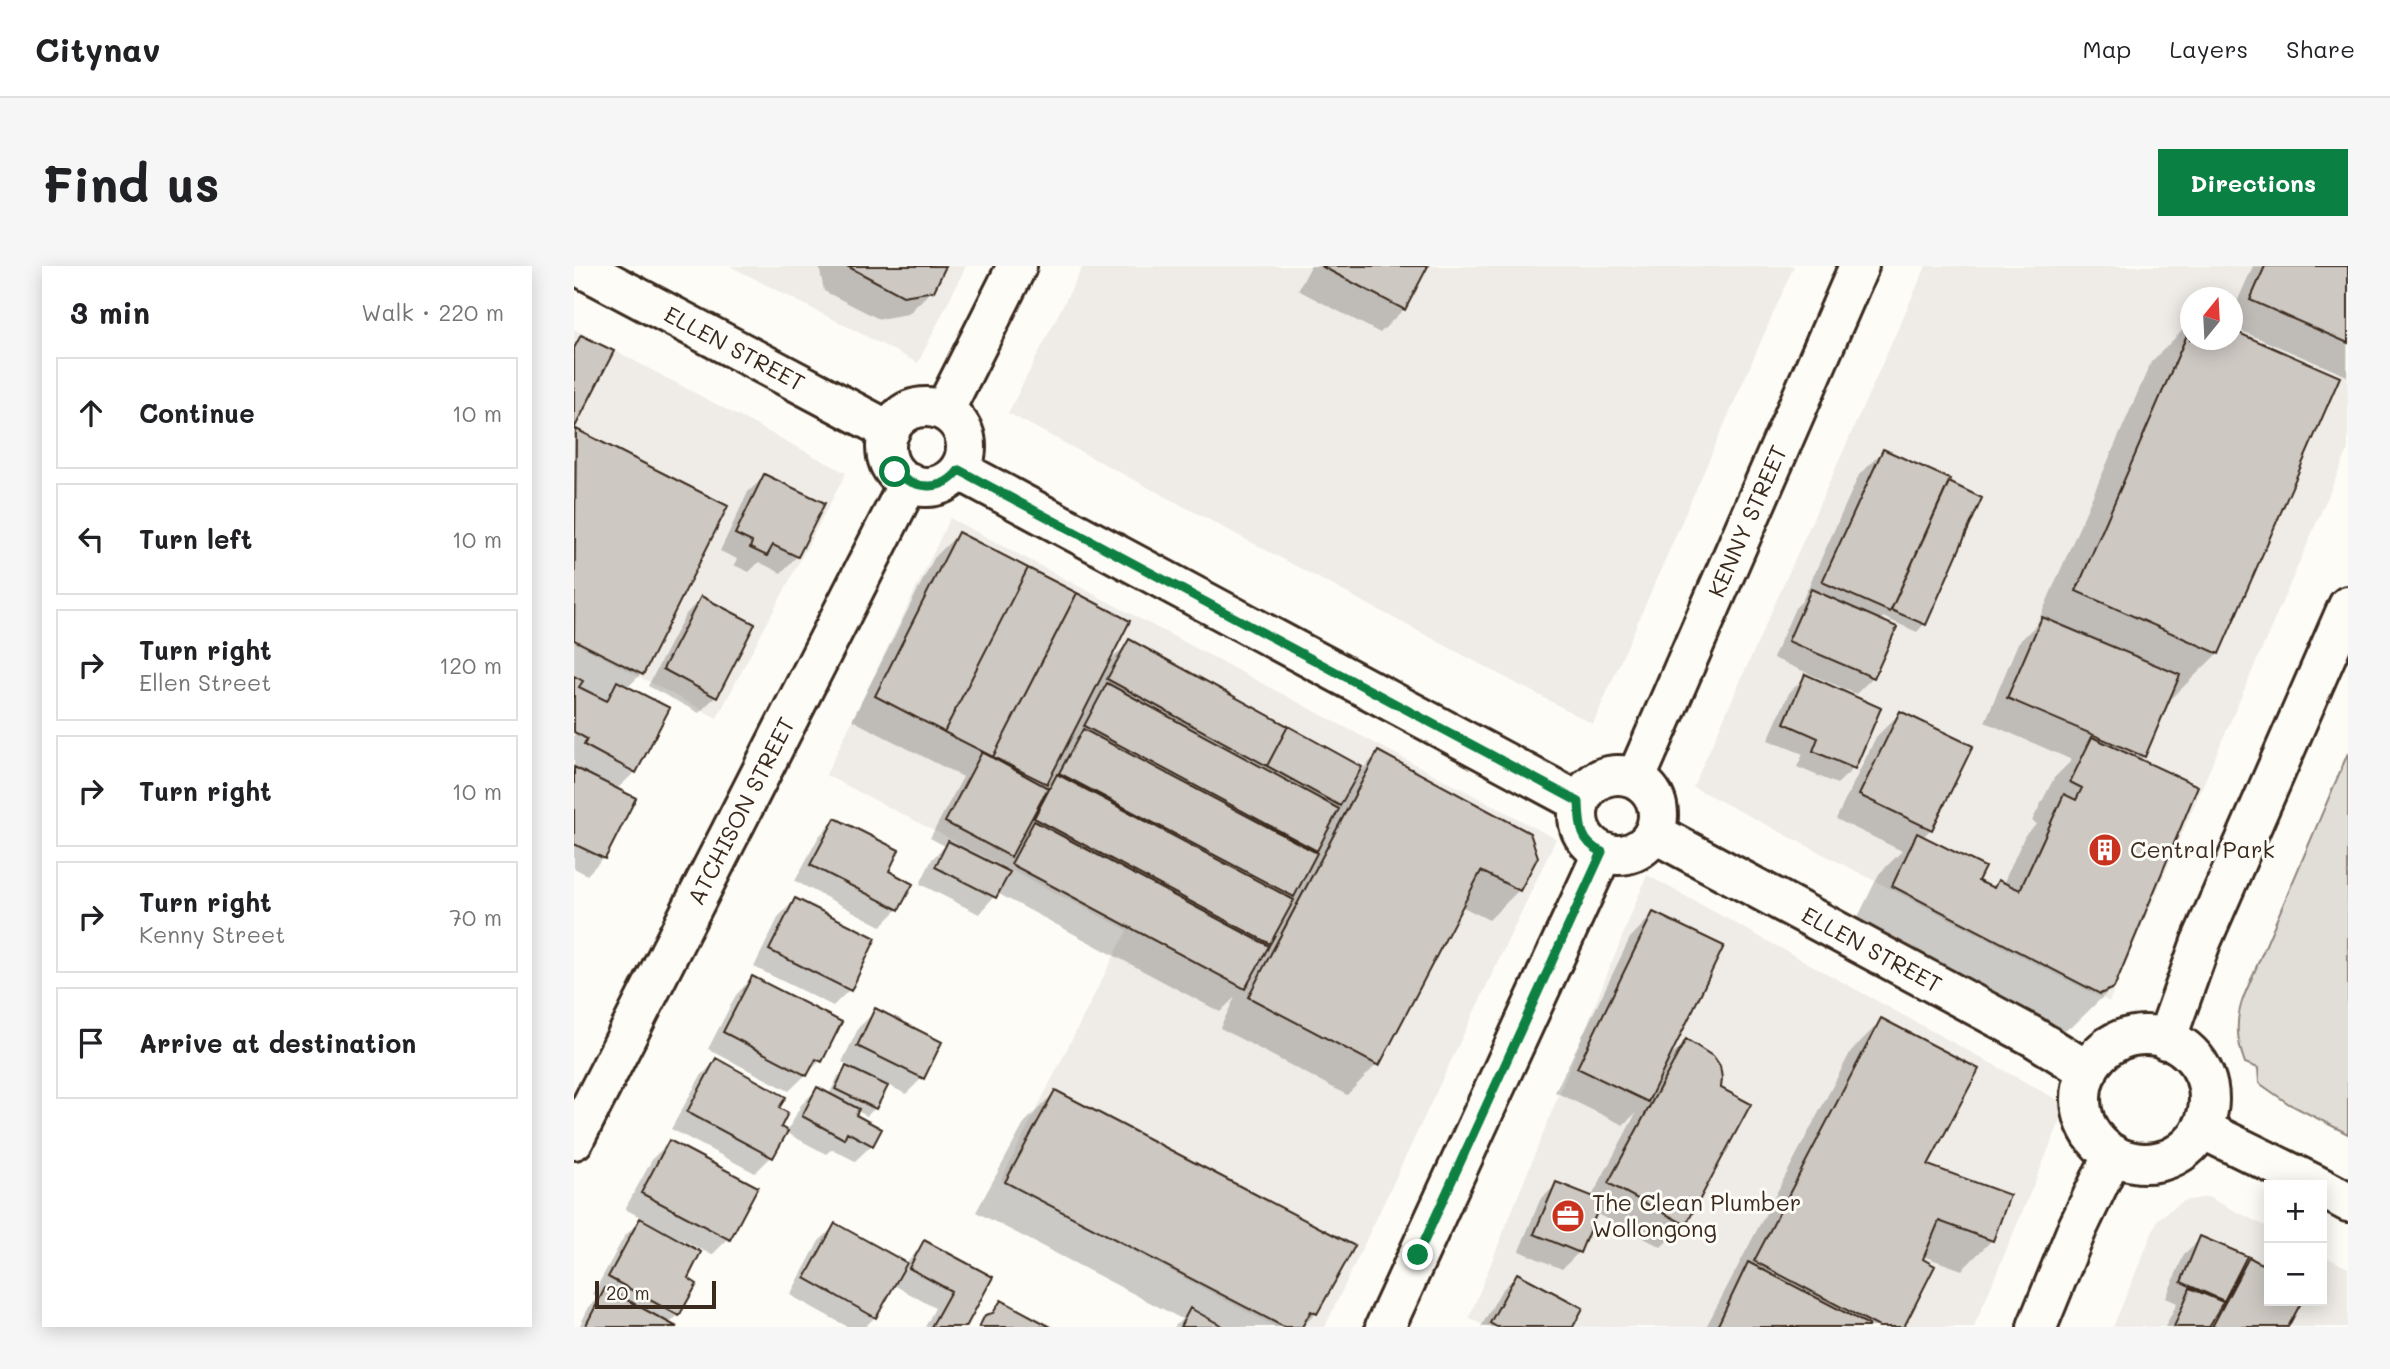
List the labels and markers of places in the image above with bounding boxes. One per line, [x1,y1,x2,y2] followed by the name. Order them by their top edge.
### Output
[2086,831,2124,869] building icon: Central Park
[2130,834,2275,864] place label: Central Park
[1592,1187,1801,1243] place label: The Clean Plumber Wollongong
[1549,1197,1587,1235] office icon: The Clean Plumber Wollongong

